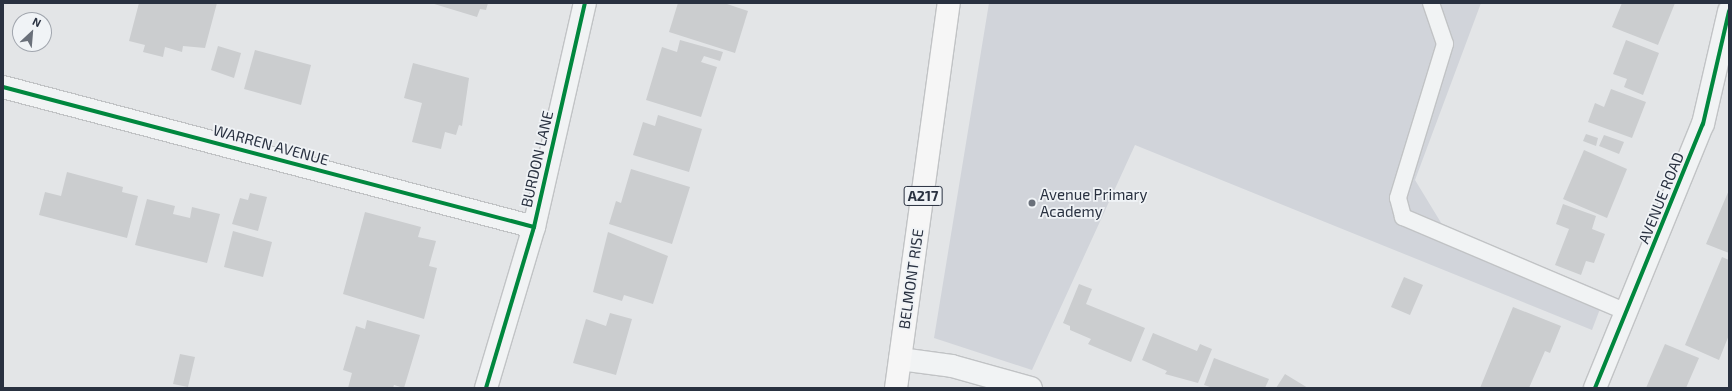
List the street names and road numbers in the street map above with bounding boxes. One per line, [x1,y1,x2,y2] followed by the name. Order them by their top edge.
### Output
[517,109,557,209] street label: BURDON LANE
[211,121,331,169] street label: WARREN AVENUE
[1634,150,1688,246] street label: AVENUE ROAD
[903,184,943,208] road number: A217
[895,228,927,330] street label: BELMONT RISE

